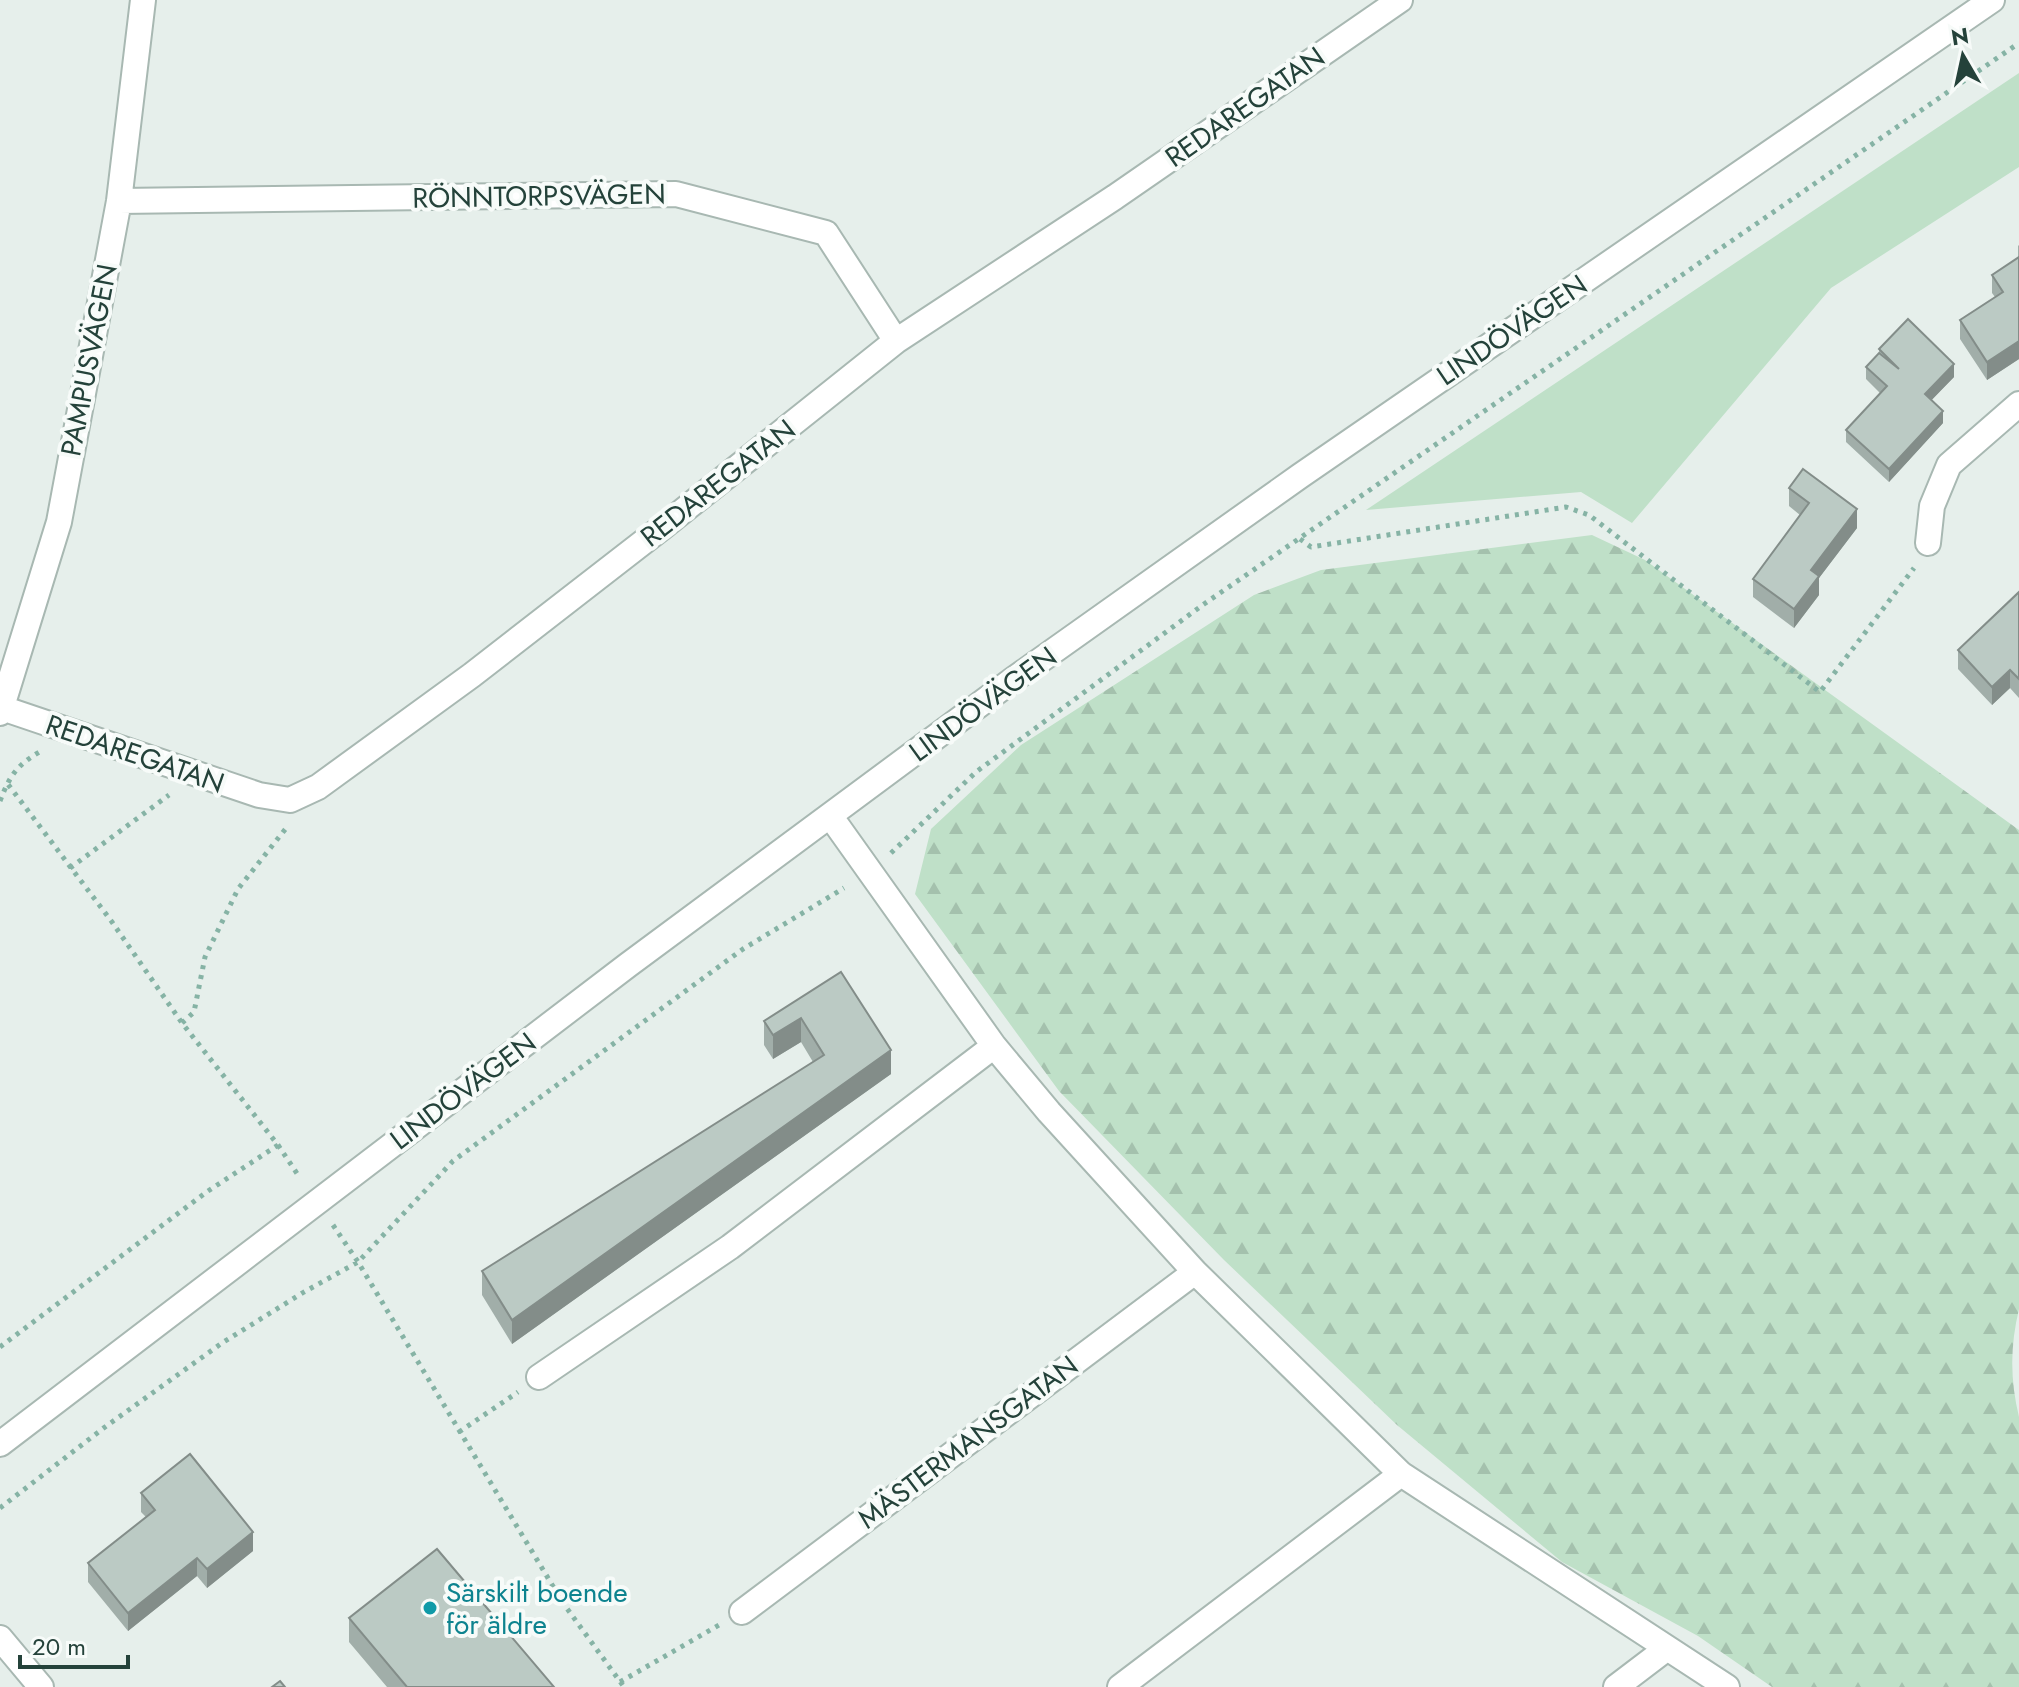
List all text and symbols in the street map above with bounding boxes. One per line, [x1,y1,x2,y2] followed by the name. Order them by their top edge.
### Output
[1923,16,2003,96] north arrow
[1949,19,1971,53] text: N
[1157,37,1333,177] street label: REDAREGATAN
[412,173,666,219] street label: RÖNNTORPSVÄGEN
[50,260,128,460] street label: PAMPUSVÄGEN
[1429,264,1595,396] street label: LINDÖVÄGEN
[632,409,804,557] street label: REDAREGATAN
[901,636,1065,772] street label: LINDÖVÄGEN
[40,704,230,804] street label: REDAREGATAN
[381,1022,545,1160] street label: LINDÖVÄGEN
[849,1345,1087,1539] street label: MÄSTERMANSGATAN
[446,1572,628,1645] place label: Särskilt boende för äldre
[421,1599,439,1617] marker: Särskilt boende för äldre
[20,1619,128,1669] scale bar
[32,1629,86,1664] text: 20 m

